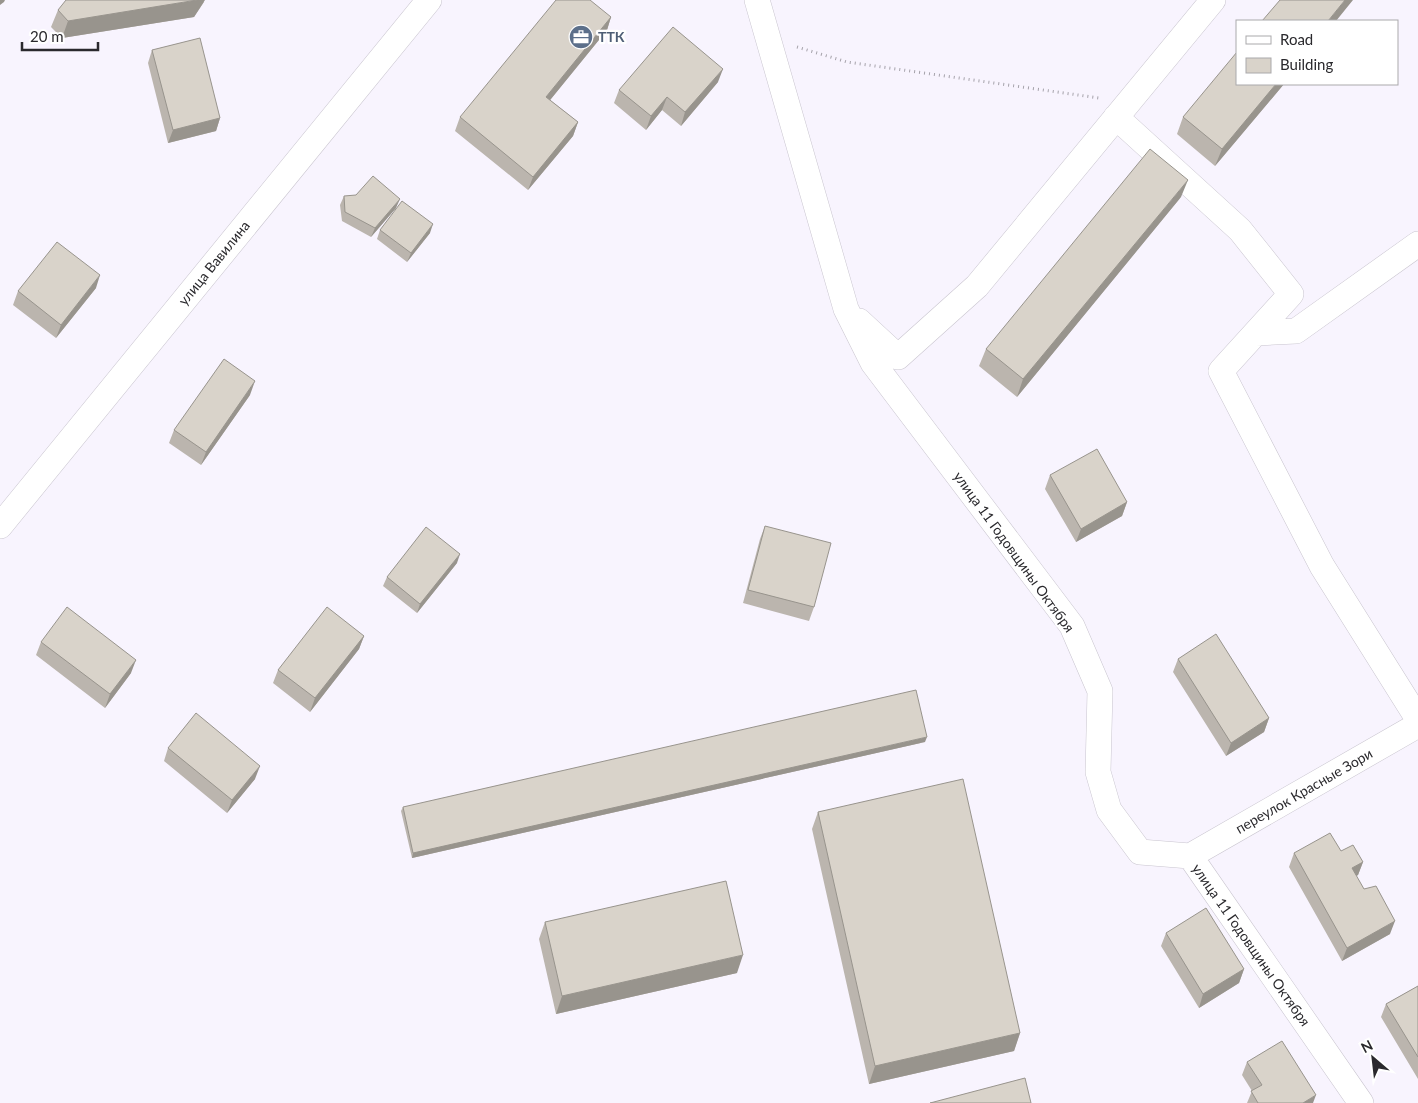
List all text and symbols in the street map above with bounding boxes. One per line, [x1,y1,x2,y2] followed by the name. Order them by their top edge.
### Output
[22,20,99,52] scale bar
[1236,20,1398,85] legend
[568,24,594,50] office icon: ТТК
[30,27,64,45] text: 20 m
[598,28,625,45] place label: ТТК
[1280,30,1313,48] text: Road
[1280,55,1333,73] text: Building
[174,217,253,308] street label: улица Вавилина
[950,468,1078,635] street label: улица 11 Годовщины Октября
[1232,744,1375,837] street label: переулок Красные Зори
[1189,860,1314,1029] street label: улица 11 Годовщины Октября
[1348,1033,1398,1083] north arrow
[1358,1036,1375,1056] text: N

